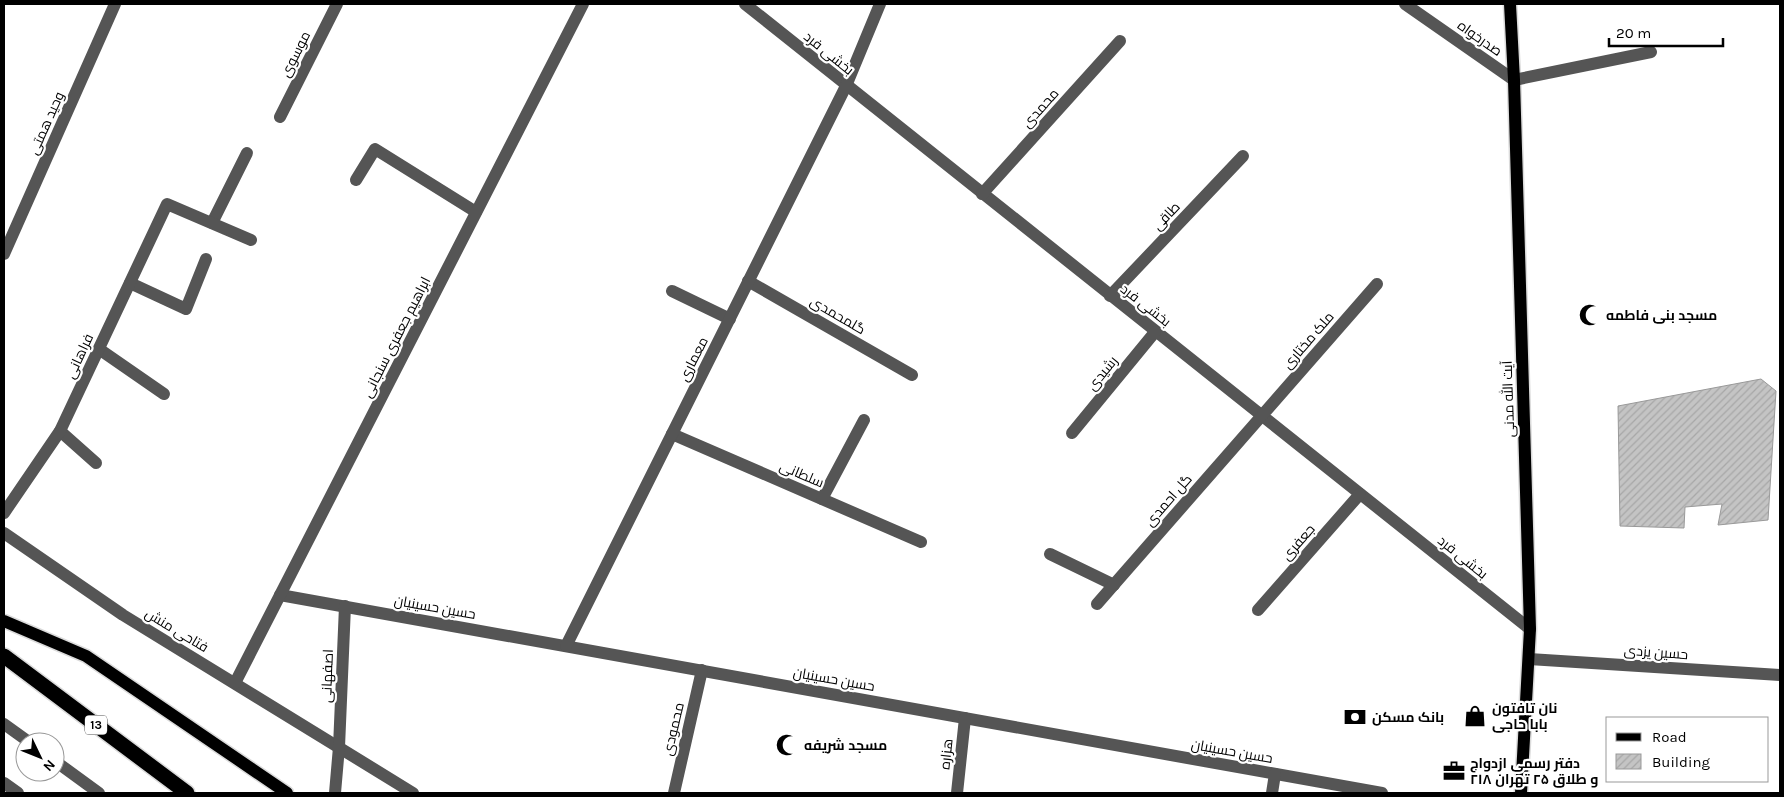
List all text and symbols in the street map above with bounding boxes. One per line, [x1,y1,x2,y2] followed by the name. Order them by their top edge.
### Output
[1609,15,1723,47] scale bar
[1454,17,1505,60] street label: صدرخواه
[1616,24,1651,42] text: 20 m
[277,28,314,80] street label: موسوی
[800,28,857,79] street label: بخشی فرد
[1018,85,1062,131] street label: محمدی
[25,89,68,157] street label: وحید همتی
[1149,199,1184,234] street label: طاقی
[359,274,435,401] street label: ابراهیم جعفری سنجانی
[1117,280,1174,330] street label: بخشی فرد
[807,293,868,338] street label: گلمحمدی
[1577,302,1603,328] mosque icon: مسجد بنی فاطمه
[1606,307,1717,324] place label: مسجد بنی فاطمه
[1279,308,1338,372] street label: ملک مختاری
[62,331,97,381] street label: فراهانی
[675,334,712,384] street label: معماری
[1083,353,1121,394] street label: رشیدی
[1498,360,1518,438] street label: آیت الله مدنی
[777,458,827,491] street label: سلطانی
[1141,471,1196,530] street label: گل احمدی
[1278,521,1319,564] street label: جعفری
[1434,532,1491,583] street label: بخشی فرد
[393,592,477,623] street label: حسین حسینیان
[142,605,211,656] street label: فتاحی منش
[1623,642,1689,663] street label: حسین یزدی
[318,649,337,703] street label: اصفهانی
[792,664,876,695] street label: حسین حسینیان
[1492,700,1557,733] place label: نان تافتون بابا حاجی
[659,701,688,757] street label: محمودی
[1462,703,1488,729] shop icon: نان تافتون بابا حاجی
[1342,704,1368,730] bank icon: بانک مسکن
[1372,709,1444,726] place label: بانک مسکن
[85,716,107,734] road number: 13
[1606,717,1769,782] legend
[1652,728,1687,746] text: Road
[15,732,65,782] north arrow
[774,732,800,758] mosque icon: مسجد شریفه
[1190,736,1274,767] street label: حسین حسینیان
[804,737,887,754] place label: مسجد شریفه
[936,738,957,770] street label: هزاره
[1652,753,1710,771] text: Building
[1470,755,1598,788] place label: دفتر رسمی ازدواج ۲۱۸ و طلاق ۲۵ تهران
[39,756,59,775] text: N
[1441,758,1467,784] office icon: دفتر رسمی ازدواج ۲۱۸ و طلاق ۲۵ تهران

